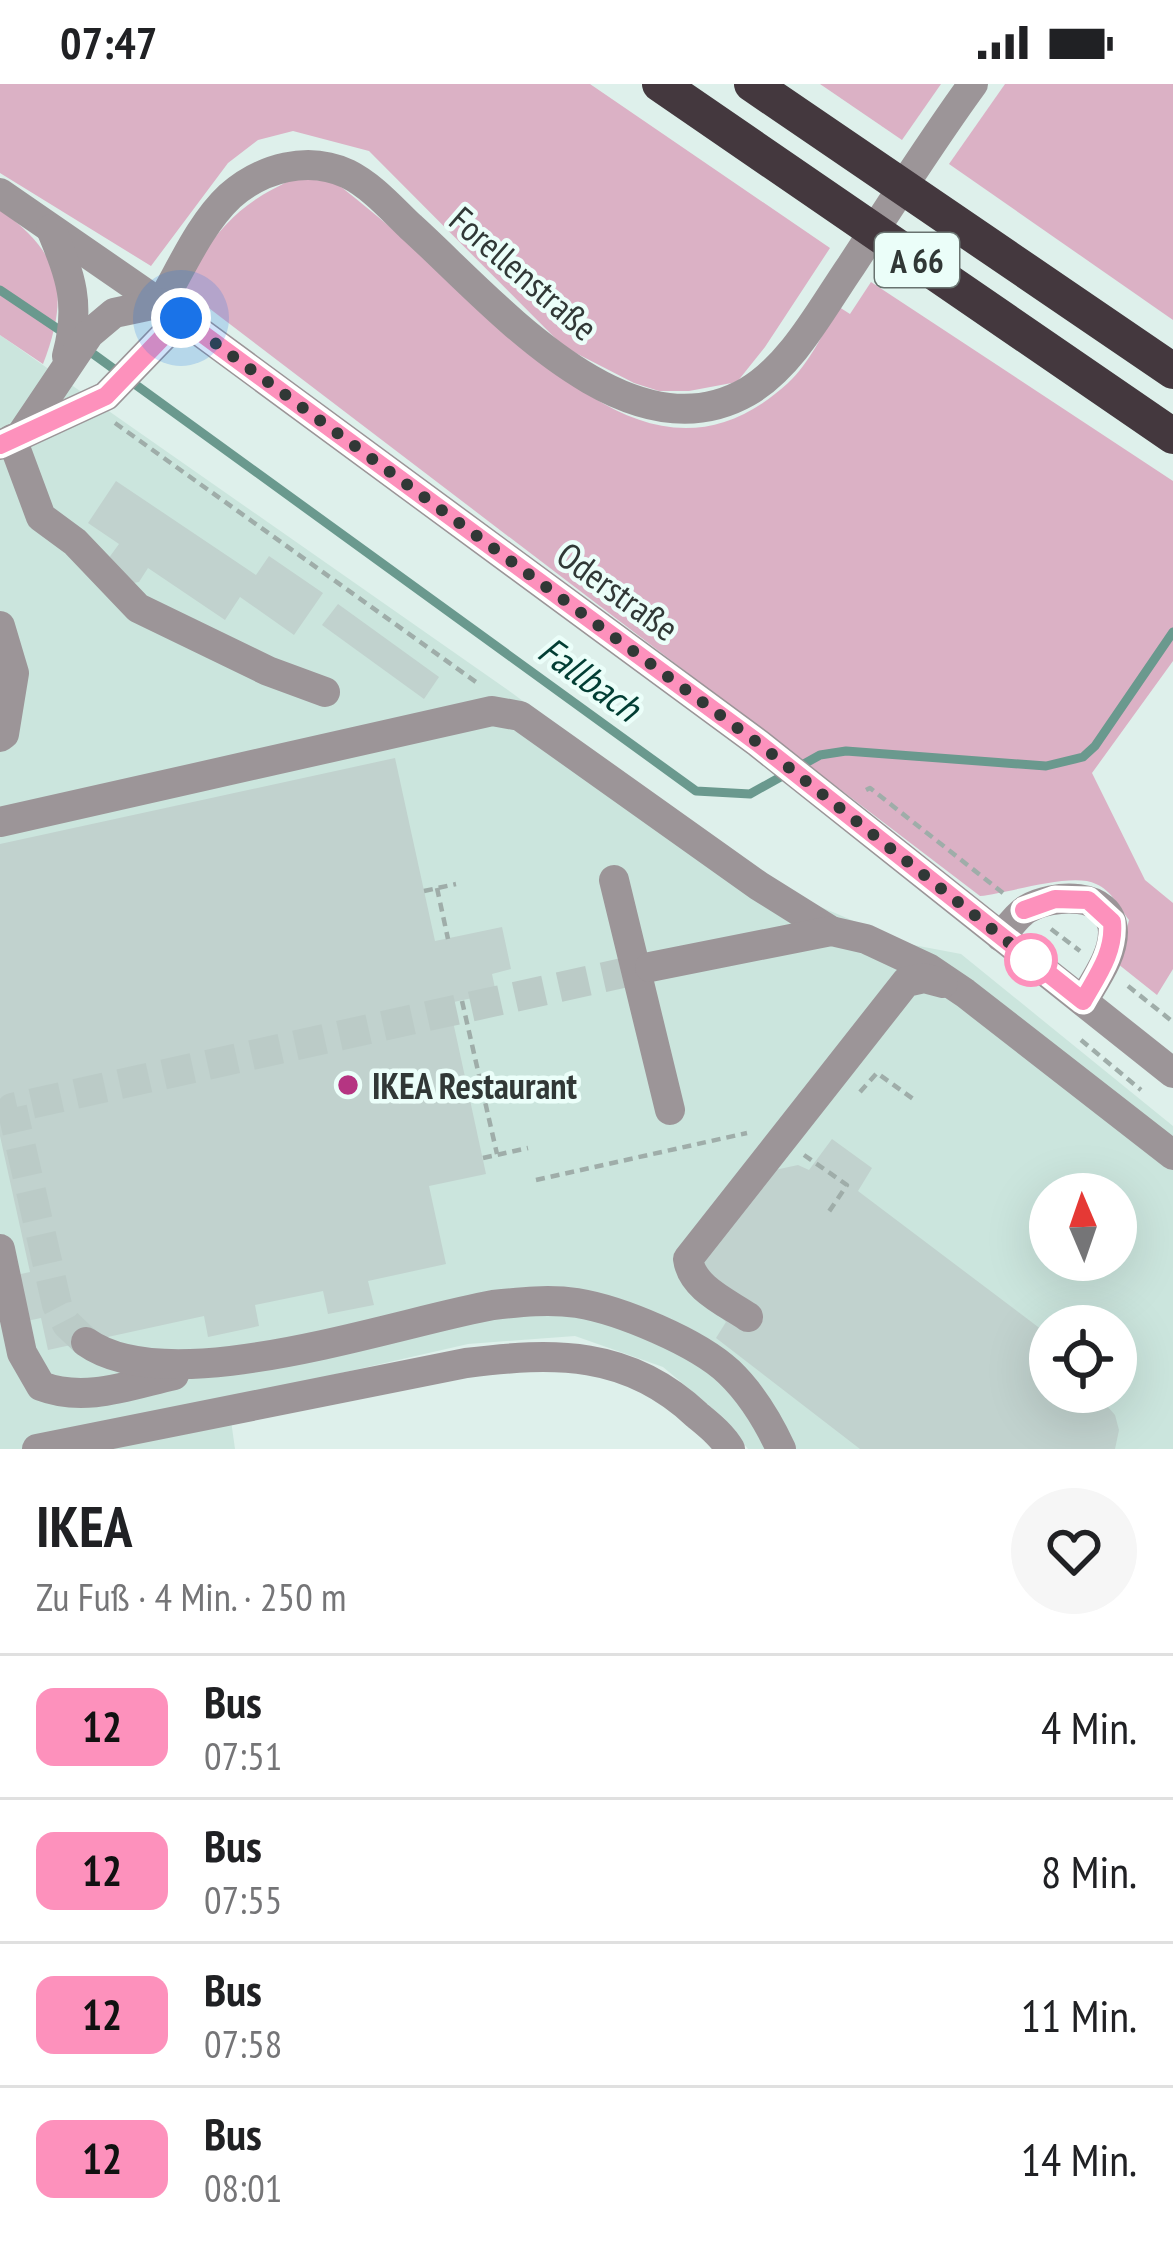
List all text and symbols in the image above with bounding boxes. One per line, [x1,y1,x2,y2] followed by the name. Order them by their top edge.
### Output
[60,13,157,71] text: 07:47
[440,196,608,350] street label: Forellenstraße
[875,233,959,287] road number: A 66
[151,288,211,348] your location
[548,531,688,651] street label: Oderstraße
[529,624,652,733] water label: Fallbach
[1006,935,1056,985] unlabelled marker
[372,1062,577,1109] place label: IKEA Restaurant
[335,1072,361,1098] marker: IKEA Restaurant
[1029,1173,1137,1281] north arrow
[1029,1173,1137,1413] map controls
[1029,1305,1137,1413] button: locate
[1011,1488,1137,1614] button: heart
[36,1489,132,1563] text: IKEA
[36,1571,346,1622] text: Zu Fuß · 4 Min. · 250 m
[204,1672,262,1730] text: Bus
[1041,1698,1137,1756] text: 4 Min.
[82,1699,122,1754] text: 12
[204,1730,282,1781] text: 07:51
[204,1816,262,1874] text: Bus
[1041,1842,1137,1900] text: 8 Min.
[82,1843,122,1898] text: 12
[204,1874,282,1925] text: 07:55
[204,1960,262,2018] text: Bus
[1021,1986,1137,2044] text: 11 Min.
[82,1987,122,2042] text: 12
[204,2018,282,2069] text: 07:58
[204,2104,262,2162] text: Bus
[1021,2130,1137,2188] text: 14 Min.
[82,2131,122,2186] text: 12
[204,2162,282,2213] text: 08:01

